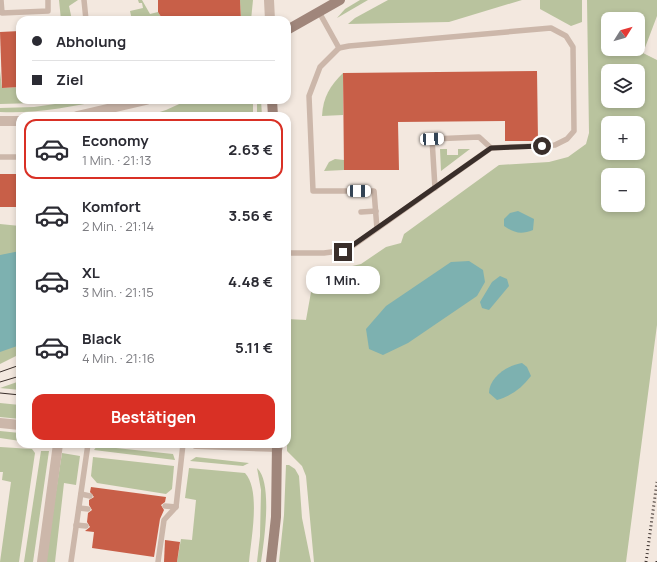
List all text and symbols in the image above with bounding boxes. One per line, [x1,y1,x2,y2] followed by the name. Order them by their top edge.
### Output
[601,12,645,56] north arrow
[601,12,645,212] map controls
[56,31,126,52] text: Abholung
[601,64,645,108] button: layers
[56,69,83,90] text: Ziel
[601,116,645,160] button: +
[82,130,149,151] text: Economy
[34,131,70,167] icon: car
[420,132,444,146] car
[533,137,551,155] route start
[228,139,273,160] text: 2.63 €
[82,151,151,169] text: 1 Min. · 21:13
[601,168,645,212] button: −
[347,185,371,197] car
[82,196,141,217] text: Komfort
[34,197,70,233] icon: car
[228,205,273,226] text: 3.56 €
[82,217,154,235] text: 2 Min. · 21:14
[334,243,352,261] route end
[82,262,100,283] text: XL
[34,263,70,299] icon: car
[306,266,380,294] callout: 1 Min.
[228,271,273,292] text: 4.48 €
[325,271,361,289] text: 1 Min.
[82,283,154,301] text: 3 Min. · 21:15
[82,328,121,349] text: Black
[34,329,70,365] icon: car
[235,337,273,358] text: 5.11 €
[82,349,155,367] text: 4 Min. · 21:16
[32,394,275,440] button: Bestätigen

